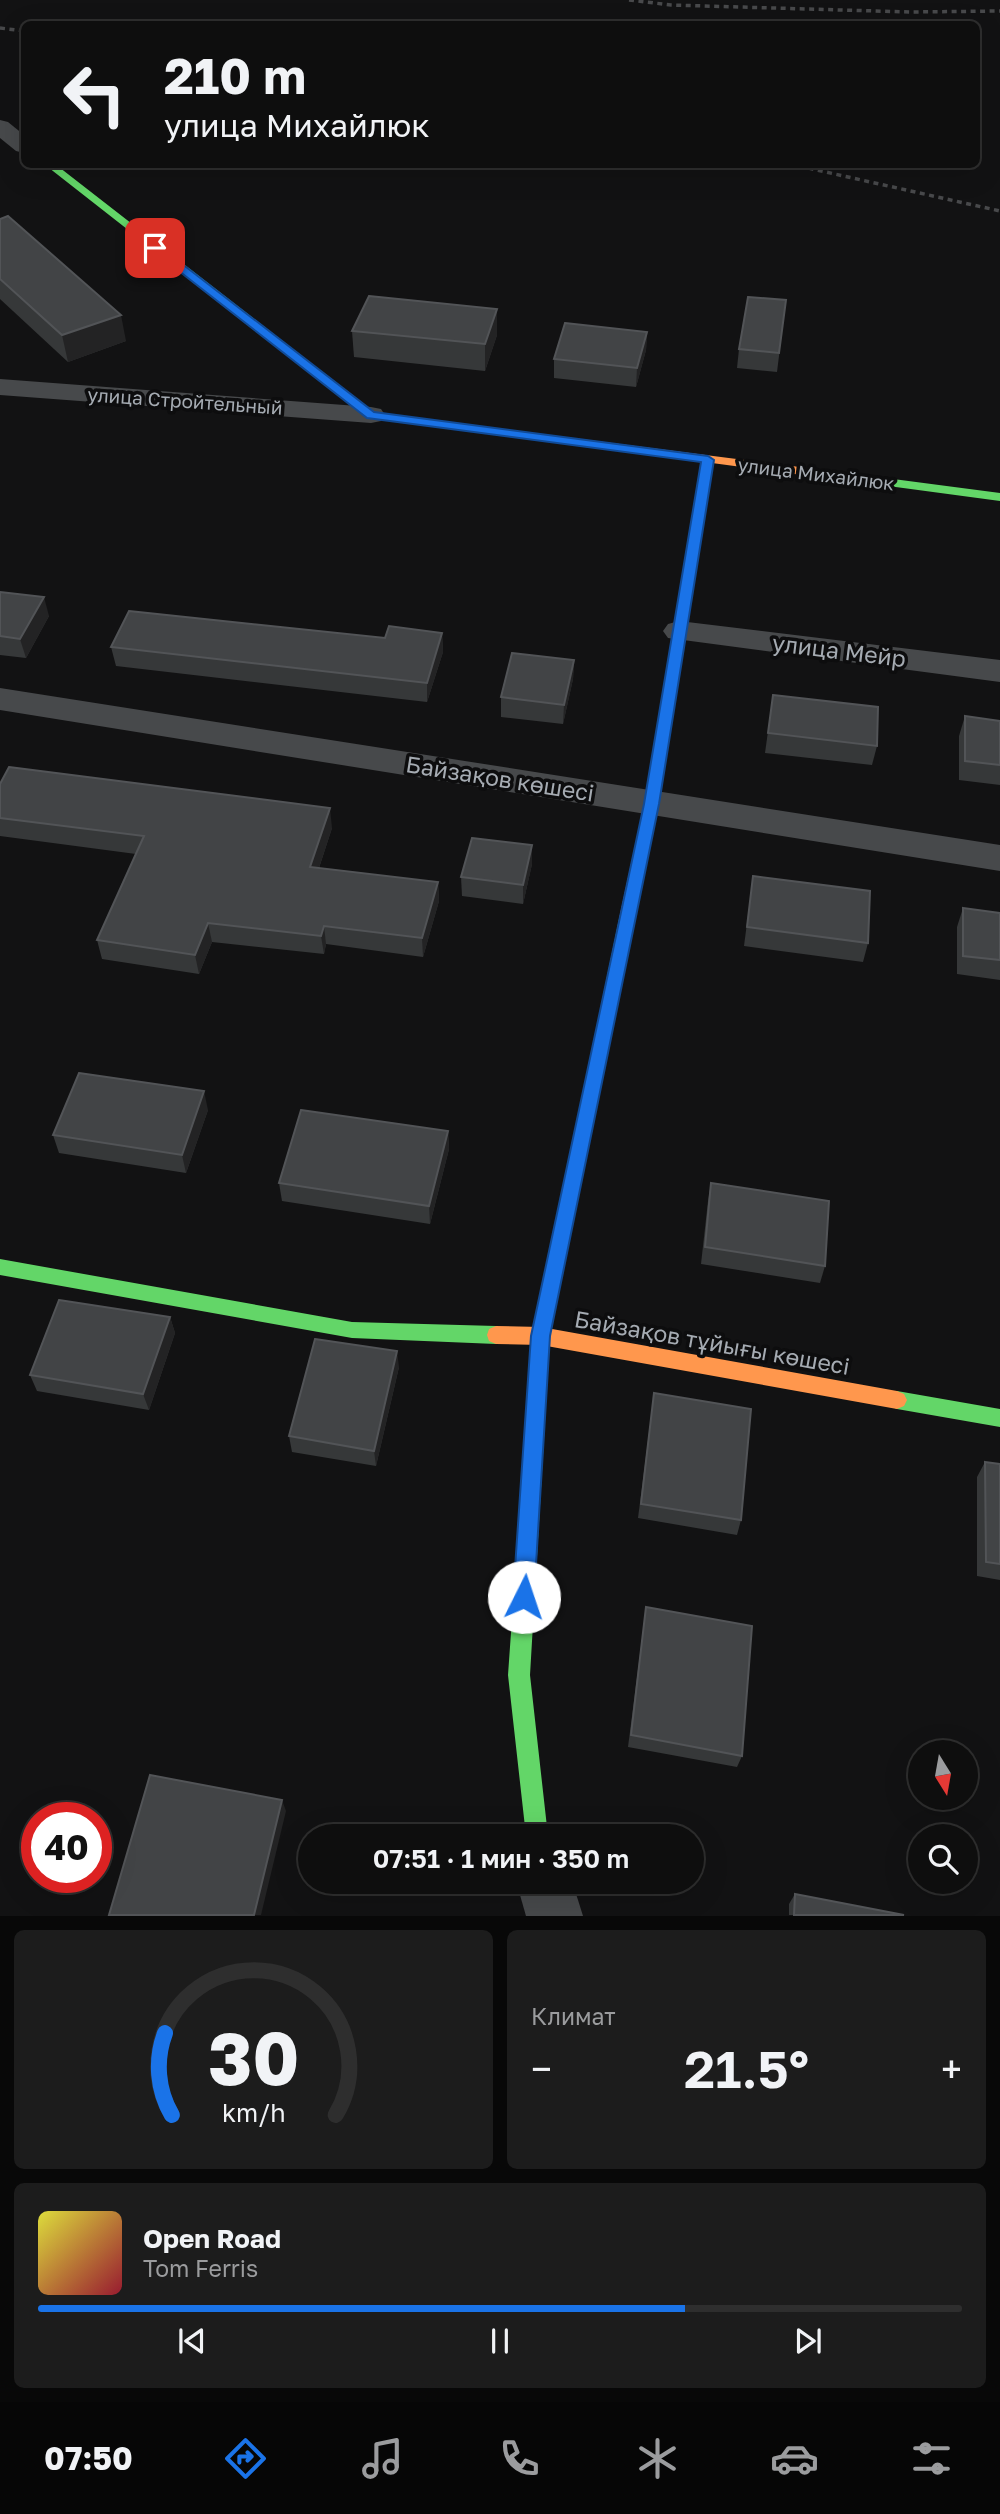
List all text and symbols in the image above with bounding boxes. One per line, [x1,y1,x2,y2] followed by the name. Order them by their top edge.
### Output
[164,46,306,105] text: 210 m
[49,49,140,140] icon: left
[164,106,430,144] text: улица Михайлюк
[125,218,185,278] pin
[136,229,174,267] icon: arrive
[87,382,283,419] street label: улица Стройтельный
[736,452,896,495] street label: улица Михайлюк
[771,628,908,672] street label: улица Мейр
[404,749,596,807] street label: Байзақов көшесі
[572,1304,852,1381] street label: Байзақов тұйығы көшесі
[487,1560,561,1634] position arrow
[908,1740,978,1810] north arrow
[908,1740,978,1894] map controls
[21,1802,112,1893] speed limit sign: 40
[908,1824,978,1894] button: search
[373,1843,629,1874] text: 07:51 · 1 мин · 350 m
[531,2002,616,2030] text: Климат
[208,2015,299,2102] text: 30
[684,2037,809,2099] text: 21.5°
[531,2046,552,2091] text: −
[941,2046,962,2091] text: +
[222,2097,285,2128] text: km/h
[143,2223,281,2254] text: Open Road
[143,2254,258,2282] text: Tom Ferris
[173,2322,211,2360] icon: previous
[481,2322,519,2360] icon: pause
[789,2322,827,2360] icon: next
[221,2434,270,2483] icon: directions
[358,2434,407,2483] icon: music
[495,2434,544,2483] icon: phone
[633,2434,682,2483] icon: climate
[770,2434,819,2483] icon: car
[907,2434,956,2483] icon: filters
[44,2439,133,2477] text: 07:50

